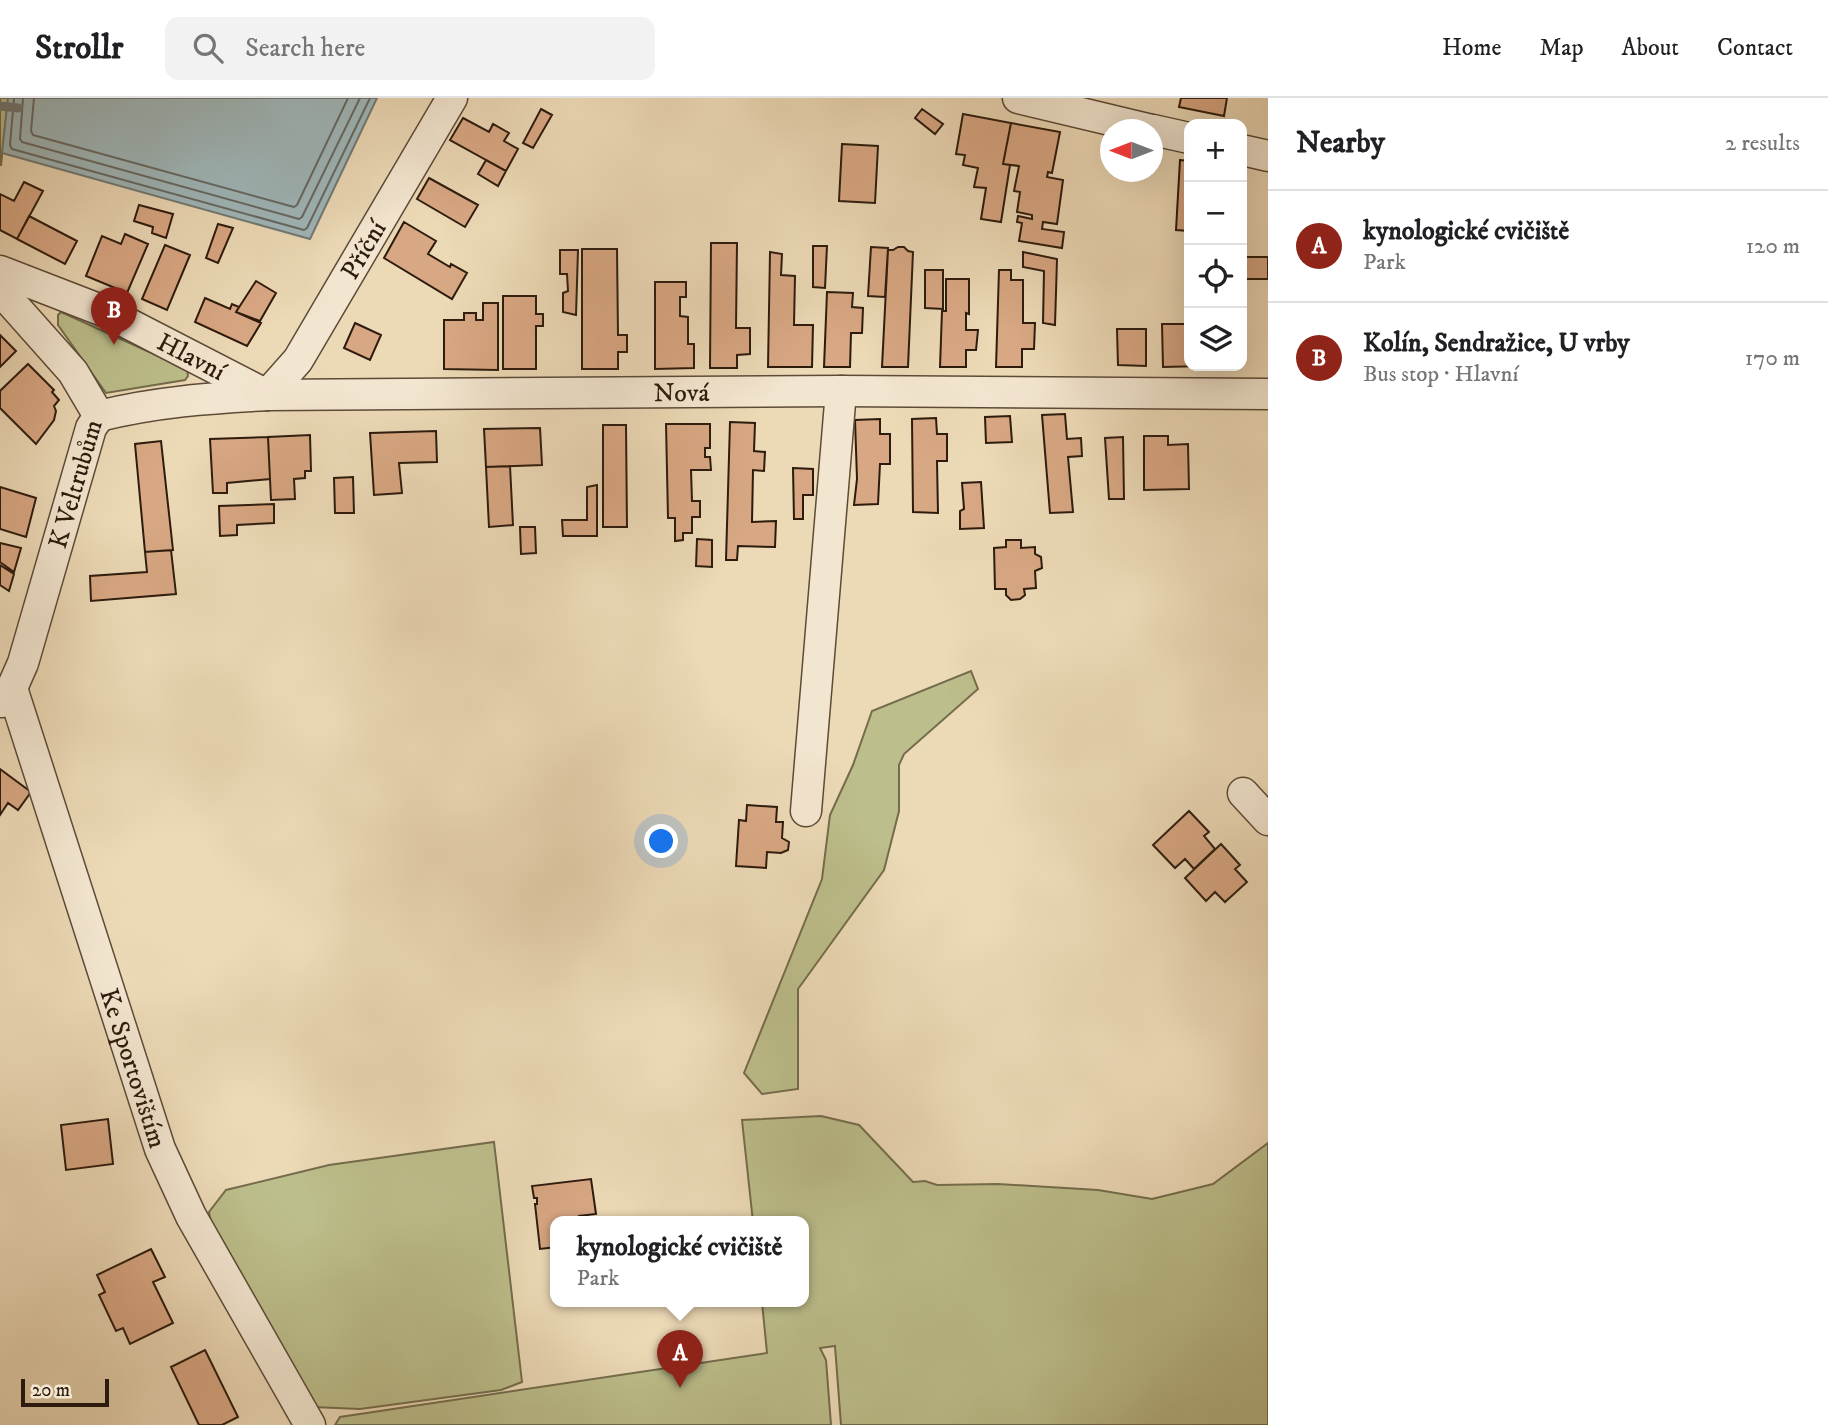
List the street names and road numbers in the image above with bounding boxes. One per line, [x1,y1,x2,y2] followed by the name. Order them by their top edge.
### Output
[334,214,395,286] street label: Příční
[151,326,232,389] street label: Hlavní
[653,377,710,410] street label: Nová
[42,416,111,552] street label: K Veltrubům
[91,984,174,1152] street label: Ke Sportovištím

